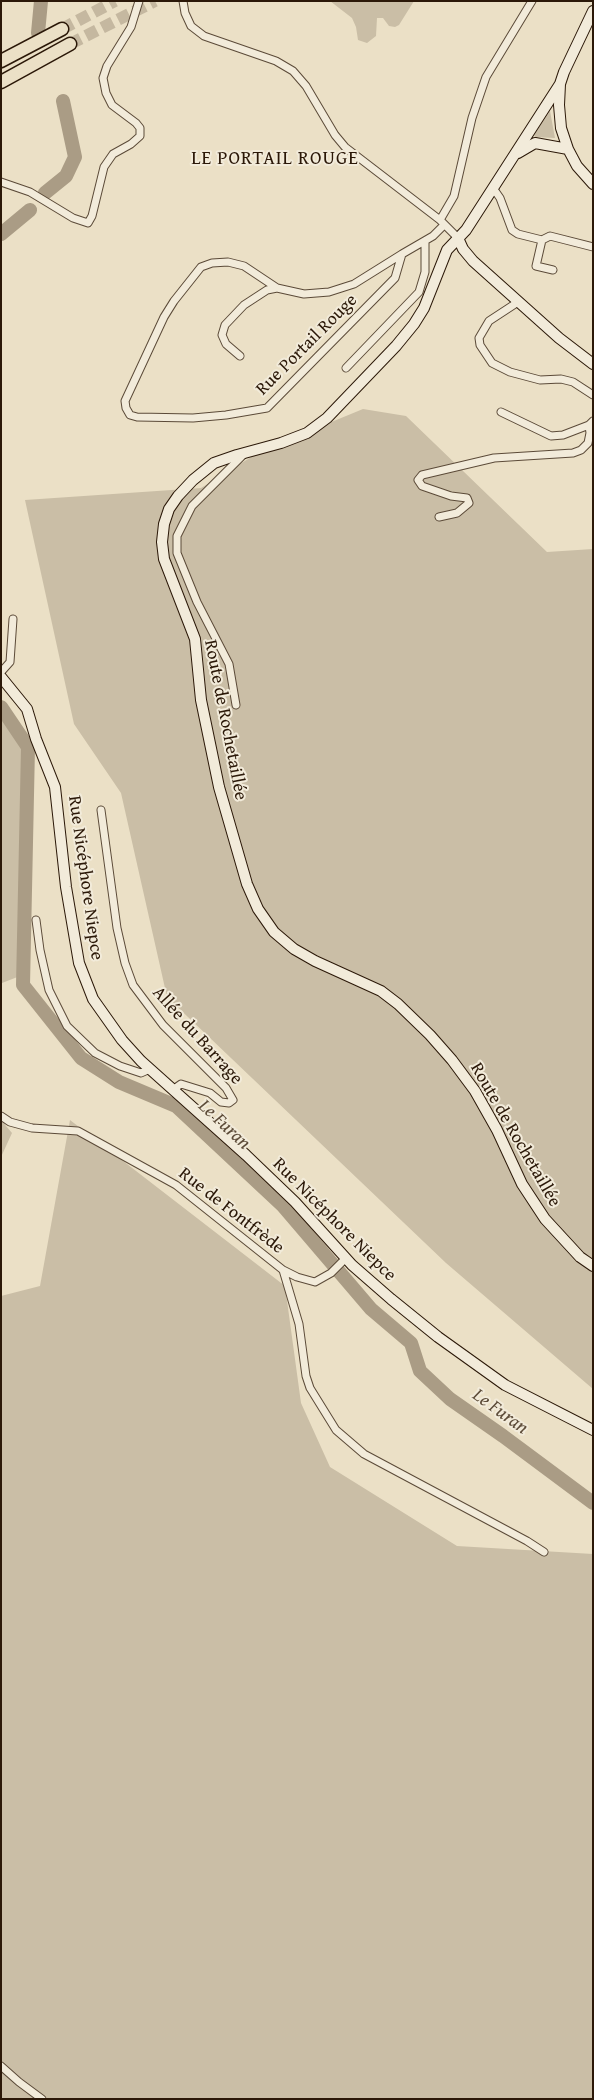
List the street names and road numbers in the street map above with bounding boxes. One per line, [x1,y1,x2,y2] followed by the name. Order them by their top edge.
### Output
[252,290,362,400] street label: Rue Portail Rouge
[199,638,251,802] street label: Route de Rochetaillée
[63,794,107,962] street label: Rue Nicéphore Niepce
[147,983,247,1089] street label: Allée du Barrage
[465,1059,565,1211] street label: Route de Rochetaillée
[268,1154,400,1286] street label: Rue Nicéphore Niepce
[174,1163,288,1259] street label: Rue de Fontfrède

